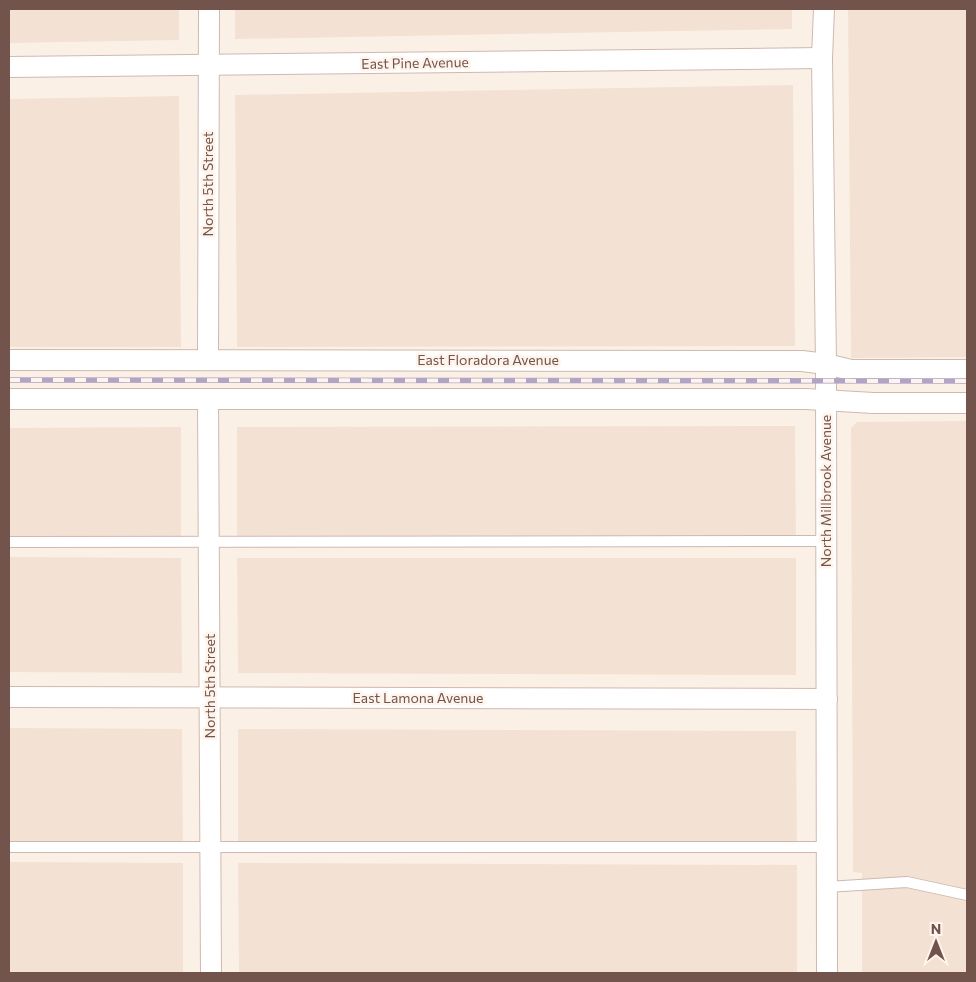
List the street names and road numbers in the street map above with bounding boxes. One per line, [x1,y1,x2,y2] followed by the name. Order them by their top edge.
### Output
[361,53,469,72] street label: East Pine Avenue
[199,131,216,237] street label: North 5th Street
[417,351,559,368] street label: East Floradora Avenue
[817,415,834,567] street label: North Millbrook Avenue
[201,633,218,739] street label: North 5th Street
[353,689,484,706] street label: East Lamona Avenue

